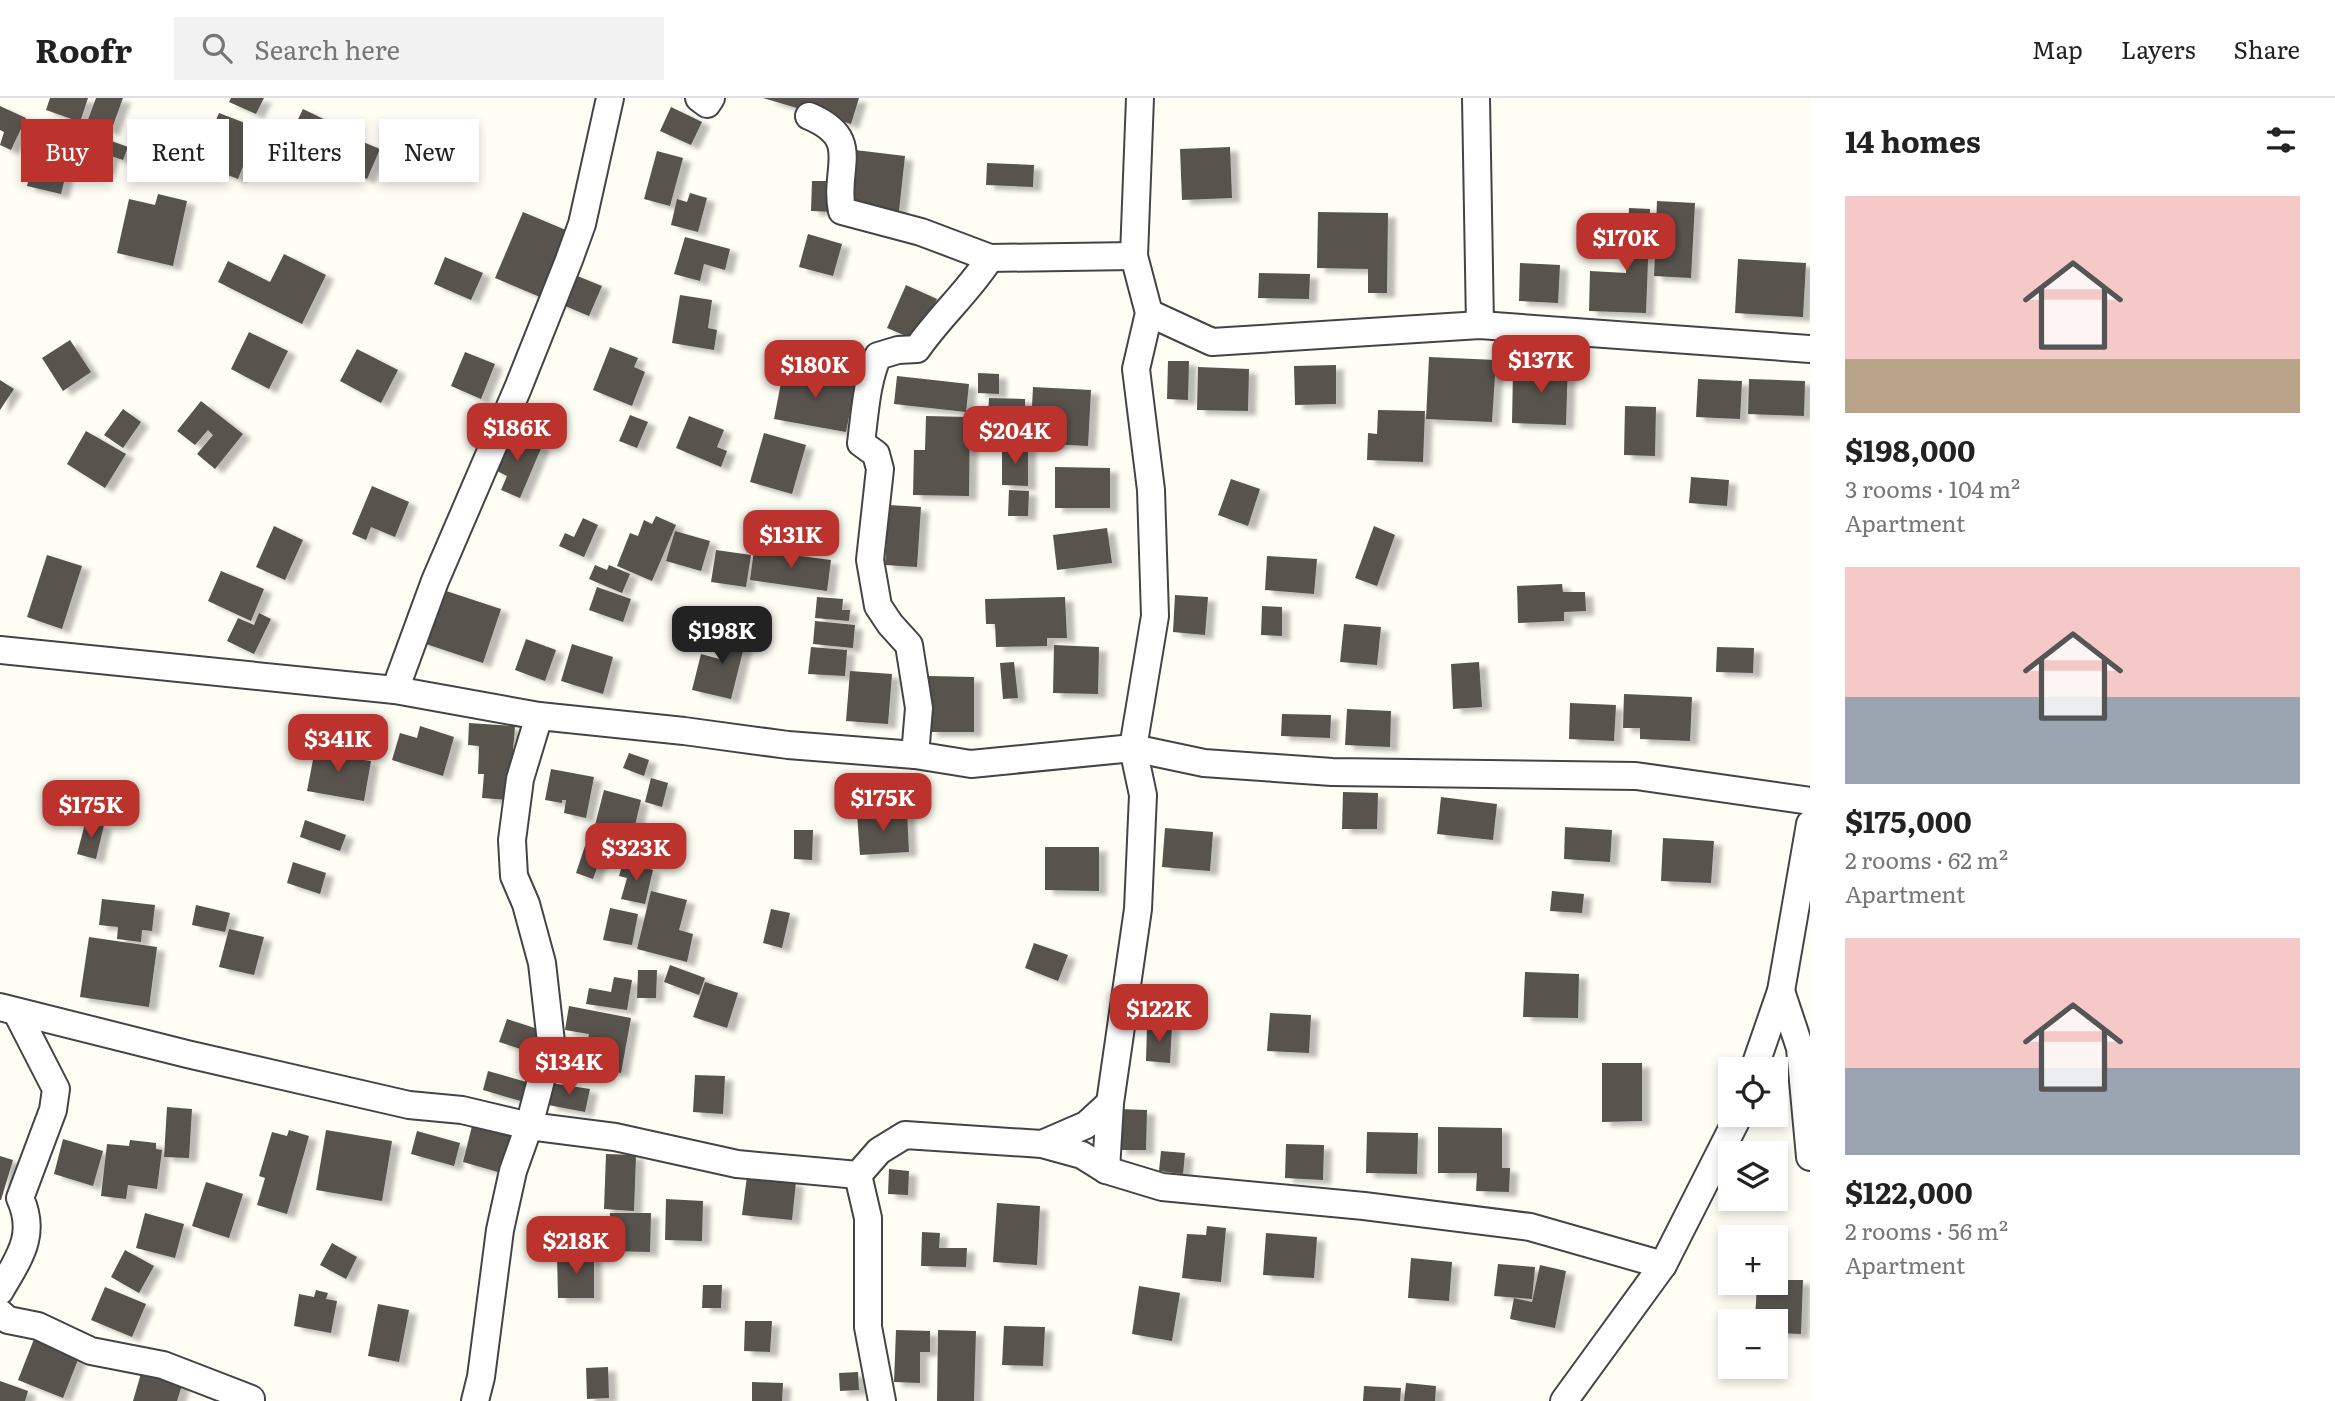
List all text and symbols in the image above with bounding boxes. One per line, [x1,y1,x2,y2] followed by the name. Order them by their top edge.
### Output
[174,17,664,80] search box
[35,24,132,73] text: Roofr
[198,29,236,67] icon: search
[254,29,400,68] text: Search here
[2032,31,2083,66] text: Map
[2121,31,2195,66] text: Layers
[2233,31,2300,66] text: Share
[1845,118,1981,162] text: 14 homes
[21,119,113,182] chip: Buy
[127,119,229,182] chip: Rent
[243,119,365,182] chip: Filters
[379,119,479,182] chip: New
[2262,121,2300,159] icon: filters
[1577,214,1675,273] pin: $170K
[1592,219,1660,253] text: $170K
[2010,242,2136,368] icon: home
[1492,336,1590,395] pin: $137K
[766,341,864,400] pin: $180K
[1508,341,1574,375] text: $137K
[781,346,849,380] text: $180K
[468,404,566,463] pin: $186K
[966,406,1064,466] pin: $204K
[483,409,551,443] text: $186K
[979,412,1051,446] text: $204K
[1845,427,1975,471] text: $198,000
[1845,471,2020,505] text: 3 rooms · 104 m²
[1845,505,1965,539] text: Apartment
[742,510,840,570] pin: $131K
[759,516,823,550] text: $131K
[673,606,771,666] pin: $198K
[688,612,756,646] text: $198K
[2010,613,2136,739] icon: home
[289,714,387,774] pin: $341K
[304,720,372,754] text: $341K
[834,774,932,833] pin: $175K
[850,779,916,813] text: $175K
[42,780,140,840] pin: $175K
[58,786,124,820] text: $175K
[1845,798,1972,842] text: $175,000
[587,824,685,883] pin: $323K
[601,829,671,863] text: $323K
[1845,842,2008,876] text: 2 rooms · 62 m²
[1845,876,1965,910] text: Apartment
[1110,984,1208,1044] pin: $122K
[2010,984,2136,1110] icon: home
[1126,990,1192,1024] text: $122K
[520,1038,618,1097] pin: $134K
[535,1043,603,1077] text: $134K
[1718,1057,1788,1379] map controls
[1718,1057,1788,1127] button: locate
[1718,1141,1788,1211] button: layers
[1845,1169,1973,1213] text: $122,000
[1845,1213,2008,1247] text: 2 rooms · 56 m²
[527,1216,625,1276] pin: $218K
[542,1222,610,1256] text: $218K
[1718,1225,1788,1295] button: +
[1845,1247,1965,1281] text: Apartment
[1718,1309,1788,1379] button: −

